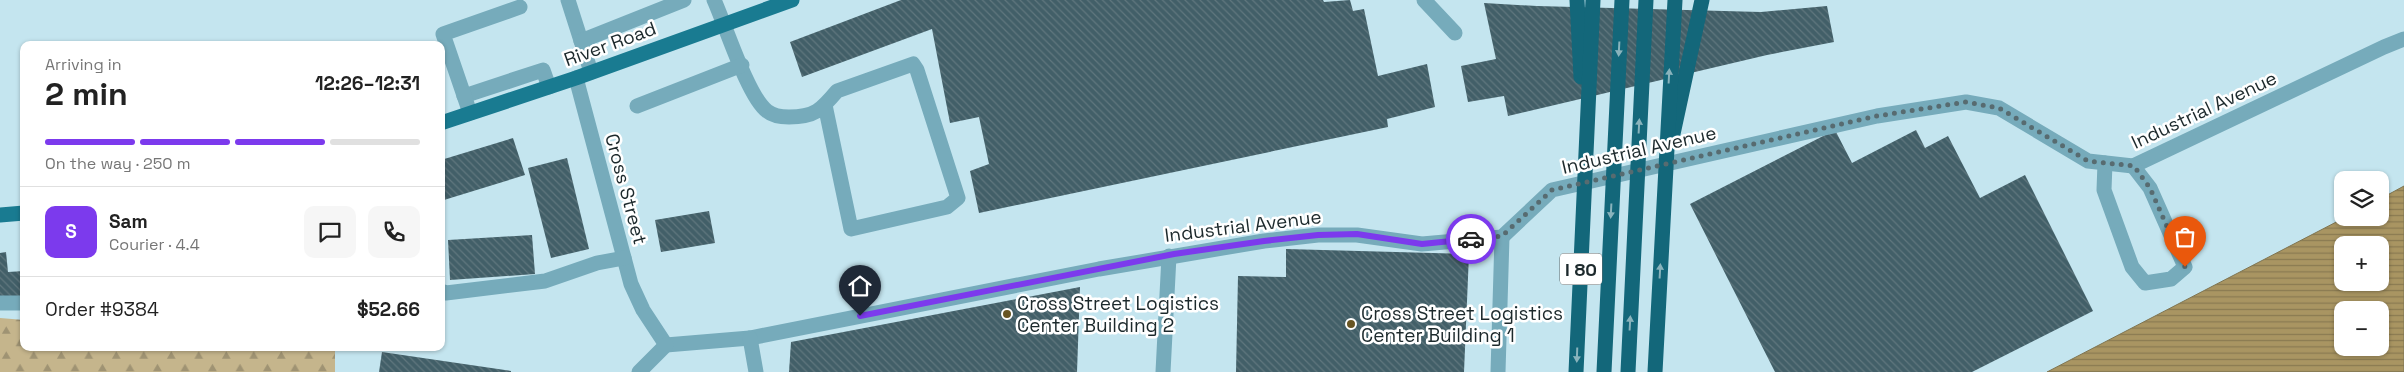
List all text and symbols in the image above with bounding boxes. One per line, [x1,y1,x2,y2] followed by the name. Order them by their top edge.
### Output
[560,16,660,72] street label: River Road
[1614,41,1622,57] one-way arrow
[45,54,122,75] text: Arriving in
[2127,65,2281,155] street label: Industrial Avenue
[1666,68,1674,84] one-way arrow
[315,71,420,96] text: 12:26–12:31
[45,74,128,114] text: 2 min
[1635,118,1643,134] one-way arrow
[1559,120,1719,180] street label: Industrial Avenue
[599,131,653,247] street label: Cross Street
[45,153,190,174] text: On the way · 250 m
[2334,171,2389,356] map controls
[2334,171,2389,226] button: layers
[1607,203,1615,219] one-way arrow
[1163,204,1323,248] street label: Industrial Avenue
[304,206,356,258] button: chat
[368,206,420,258] button: phone
[109,209,148,234] text: Sam
[1446,214,1496,264] courier
[2164,216,2206,267] pin
[65,219,77,244] text: S
[2171,223,2199,251] icon: bag
[1457,225,1485,253] icon: car
[109,234,200,255] text: Courier · 4.4
[2334,236,2389,291] button: +
[1560,253,1602,284] road number: I 80
[1656,263,1664,279] one-way arrow
[839,265,881,316] pin
[846,272,874,300] icon: home
[1017,291,1219,338] place label: Cross Street Logistics Center Building 2
[45,297,159,322] text: Order #9384
[357,297,420,322] text: $52.66
[1361,301,1563,348] place label: Cross Street Logistics Center Building 1
[2334,301,2389,356] button: −
[1001,308,1013,320] marker: Cross Street Logistics Center Building 2
[1626,315,1634,331] one-way arrow
[1345,318,1357,330] marker: Cross Street Logistics Center Building 1
[1573,347,1581,363] one-way arrow

